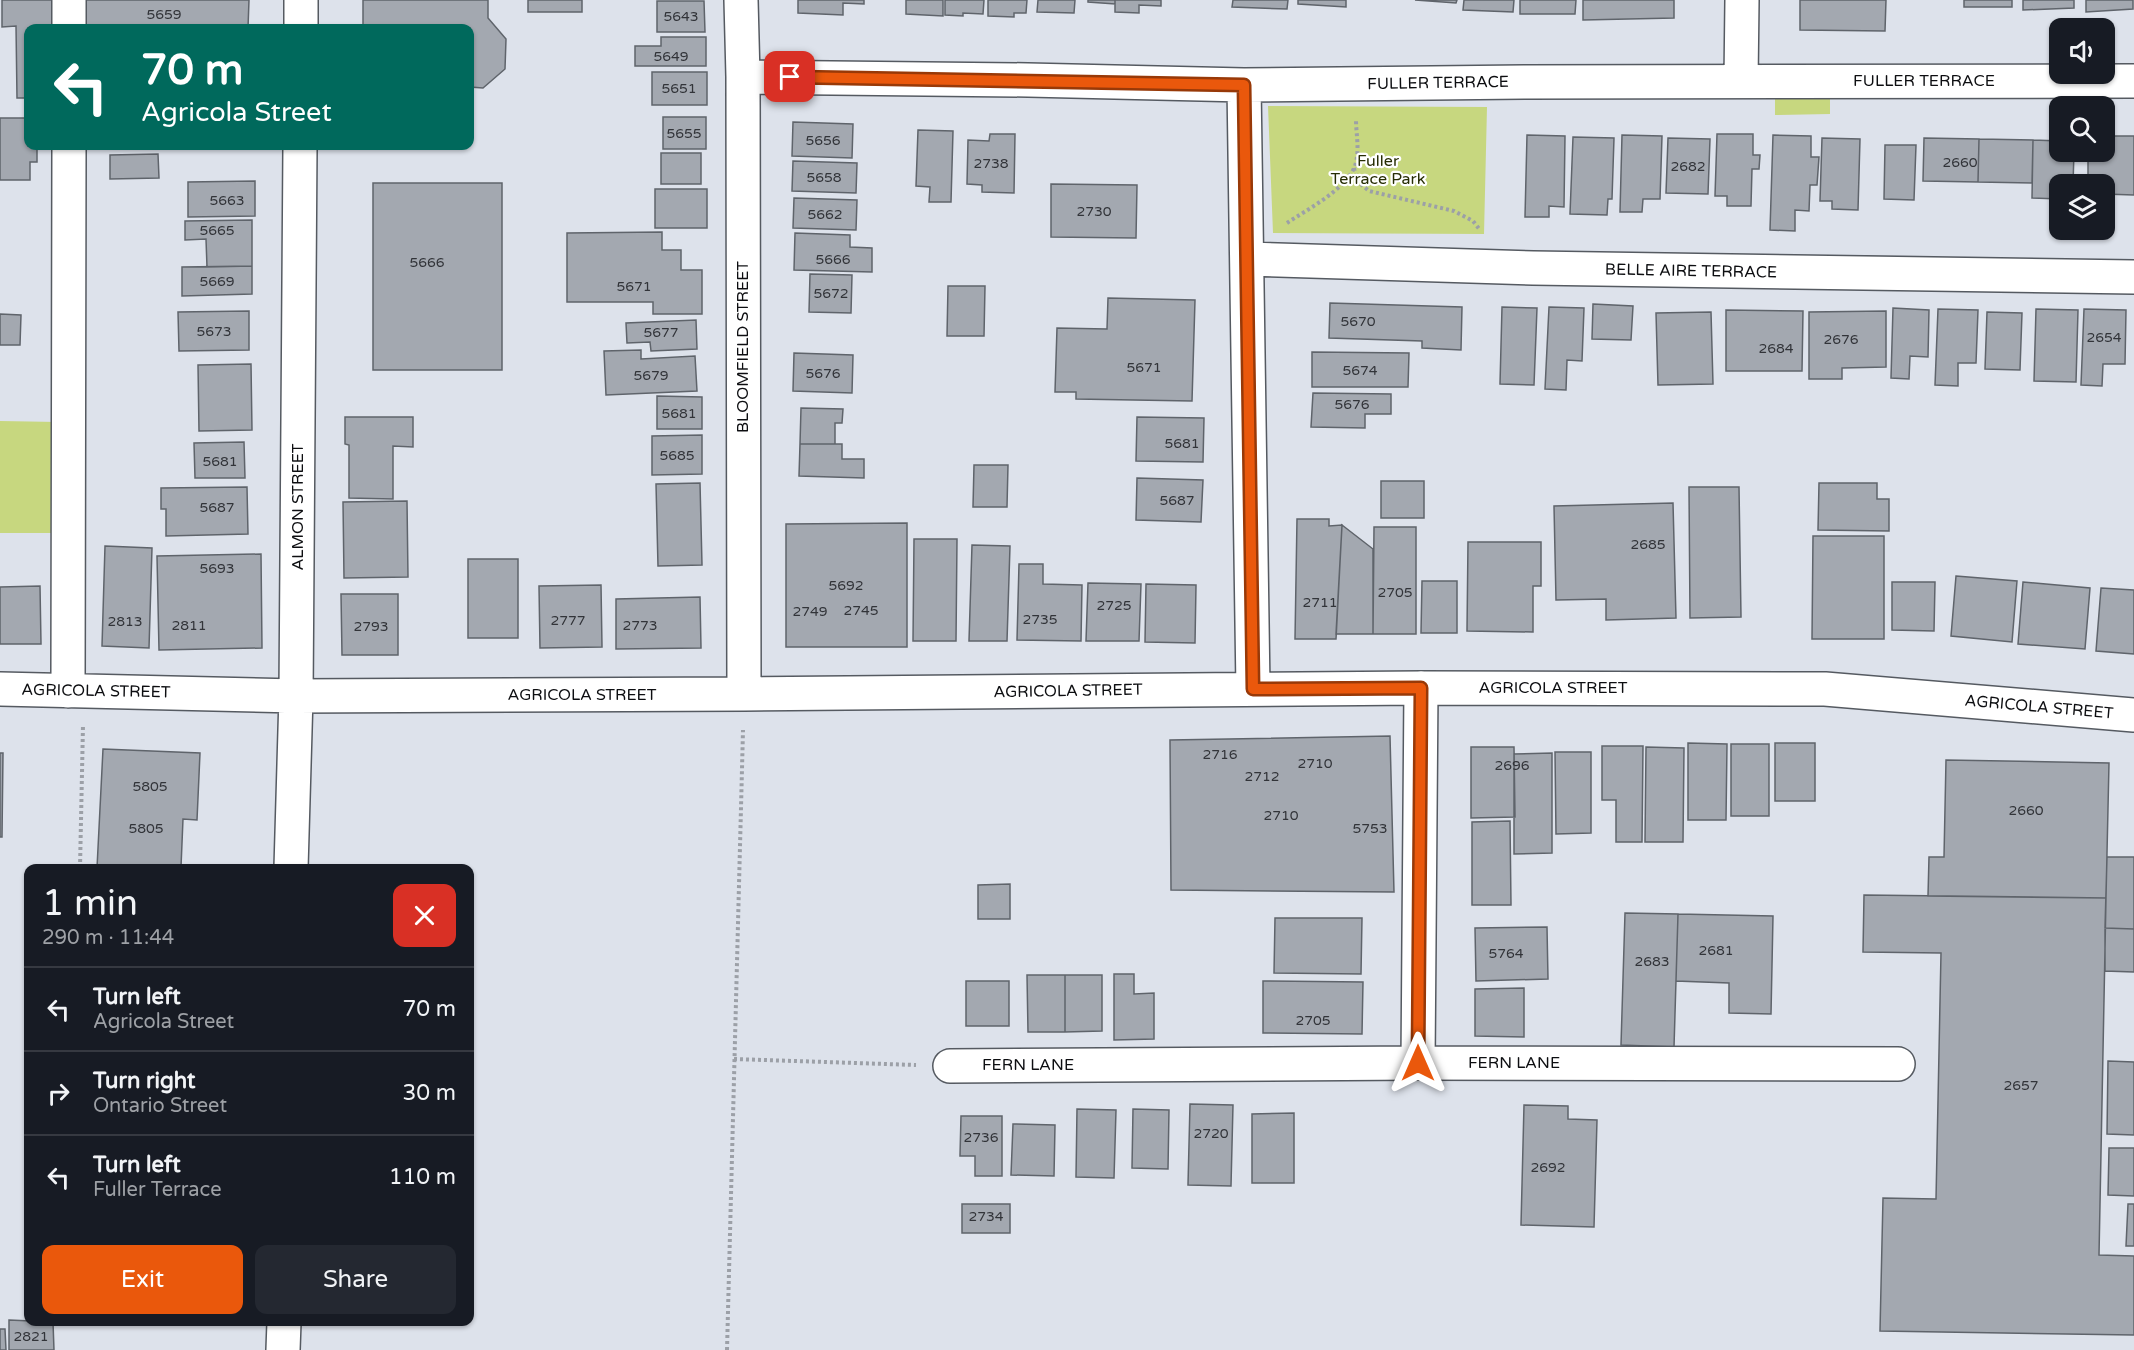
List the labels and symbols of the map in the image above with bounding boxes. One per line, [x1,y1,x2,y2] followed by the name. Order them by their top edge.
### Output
[146,6,182,23] house number: 5659
[663,8,699,25] house number: 5643
[653,48,689,65] house number: 5649
[764,51,815,102] pin
[1853,71,1995,91] street label: FULLER TERRACE
[1367,72,1509,94] street label: FULLER TERRACE
[661,80,697,97] house number: 5651
[666,125,702,142] house number: 5655
[805,132,841,149] house number: 5656
[1331,151,1426,189] park label: Fuller Terrace Park
[1942,154,1978,171] house number: 2660
[973,155,1009,172] house number: 2738
[1670,158,1706,175] house number: 2682
[806,169,842,186] house number: 5658
[209,192,245,209] house number: 5663
[1076,203,1112,220] house number: 2730
[807,206,843,223] house number: 5662
[199,222,235,239] house number: 5665
[815,251,851,268] house number: 5666
[409,254,445,271] house number: 5666
[1605,259,1777,283] street label: BELLE AIRE TERRACE
[733,261,753,433] street label: BLOOMFIELD STREET
[199,273,235,290] house number: 5669
[616,278,652,295] house number: 5671
[813,285,849,302] house number: 5672
[1340,313,1376,330] house number: 5670
[196,323,232,340] house number: 5673
[643,324,679,341] house number: 5677
[2086,329,2122,346] house number: 2654
[1823,331,1859,348] house number: 2676
[1758,340,1794,357] house number: 2684
[1126,359,1162,376] house number: 5671
[1342,362,1378,379] house number: 5674
[805,365,841,382] house number: 5676
[633,367,669,384] house number: 5679
[1334,396,1370,413] house number: 5676
[661,405,697,422] house number: 5681
[1164,435,1200,452] house number: 5681
[288,443,308,571] street label: ALMON STREET
[659,447,695,464] house number: 5685
[202,453,238,470] house number: 5681
[1159,492,1195,509] house number: 5687
[199,499,235,516] house number: 5687
[1630,536,1666,553] house number: 2685
[199,560,235,577] house number: 5693
[828,577,864,594] house number: 5692
[1377,584,1413,601] house number: 2705
[1302,594,1338,611] house number: 2711
[1096,597,1132,614] house number: 2725
[843,602,879,619] house number: 2745
[792,603,828,620] house number: 2749
[1022,611,1058,628] house number: 2735
[550,612,586,629] house number: 2777
[107,613,143,630] house number: 2813
[171,617,207,634] house number: 2811
[622,617,658,634] house number: 2773
[353,618,389,635] house number: 2793
[1478,678,1628,698] street label: AGRICOLA STREET
[21,680,171,702] street label: AGRICOLA STREET
[993,680,1143,702] street label: AGRICOLA STREET
[507,685,657,705] street label: AGRICOLA STREET
[1964,691,2114,723] street label: AGRICOLA STREET
[1202,746,1238,763] house number: 2716
[1297,755,1333,772] house number: 2710
[1494,757,1530,774] house number: 2696
[1244,768,1280,785] house number: 2712
[132,778,168,795] house number: 5805
[2008,802,2044,819] house number: 2660
[1263,807,1299,824] house number: 2710
[128,820,164,837] house number: 5805
[1352,820,1388,837] house number: 5753
[1698,942,1734,959] house number: 2681
[1488,945,1524,962] house number: 5764
[1634,953,1670,970] house number: 2683
[1295,1012,1331,1029] house number: 2705
[1386,1031,1450,1095] position arrow
[1468,1053,1560,1073] street label: FERN LANE
[982,1055,1074,1075] street label: FERN LANE
[2003,1077,2039,1094] house number: 2657
[1193,1125,1229,1142] house number: 2720
[963,1129,999,1146] house number: 2736
[1530,1159,1566,1176] house number: 2692
[968,1208,1004,1225] house number: 2734
[13,1328,49,1345] house number: 2821

